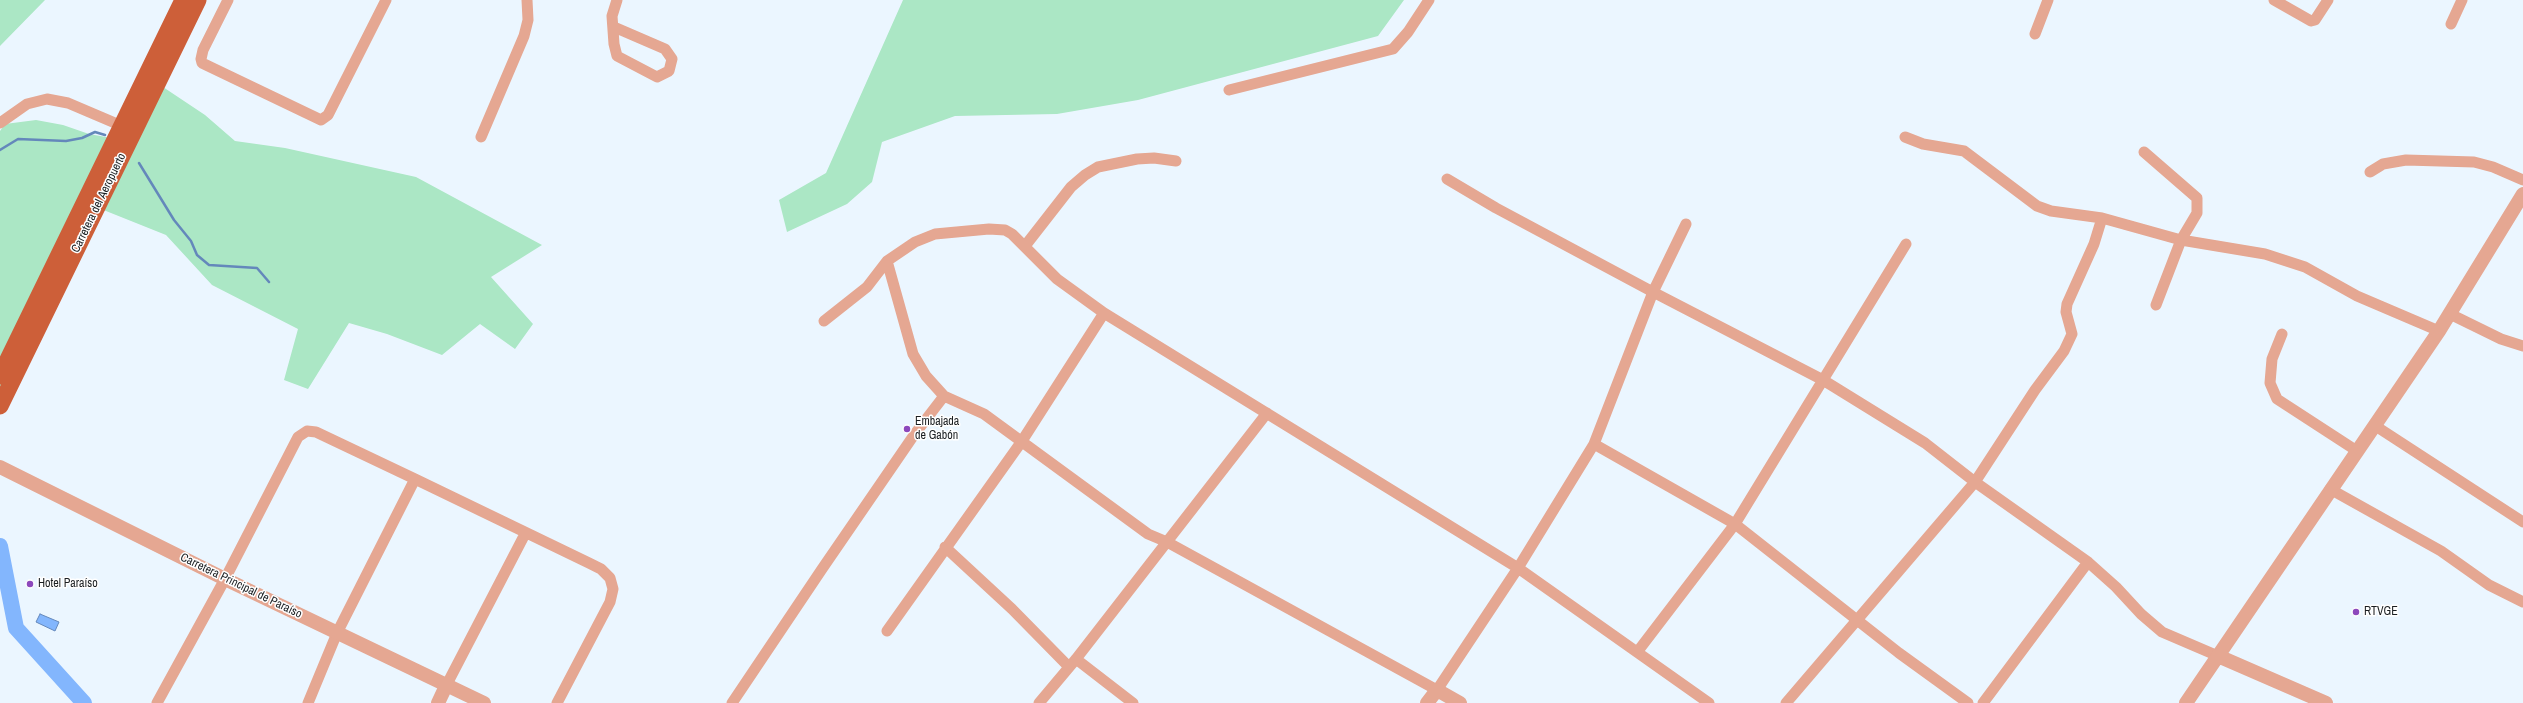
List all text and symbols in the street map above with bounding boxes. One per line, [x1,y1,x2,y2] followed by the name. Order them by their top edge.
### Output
[69,151,129,255] street label: Carretera del Aeropuerto
[915,415,959,443] place label: Embajada de Gabón
[902,424,912,434] marker: Embajada de Gabón
[178,550,304,622] street label: Carretera Principal de Paraíso
[38,577,98,591] place label: Hotel Paraíso
[25,579,35,589] marker: Hotel Paraíso
[2364,605,2398,619] place label: RTVGE
[2351,607,2361,617] marker: RTVGE

